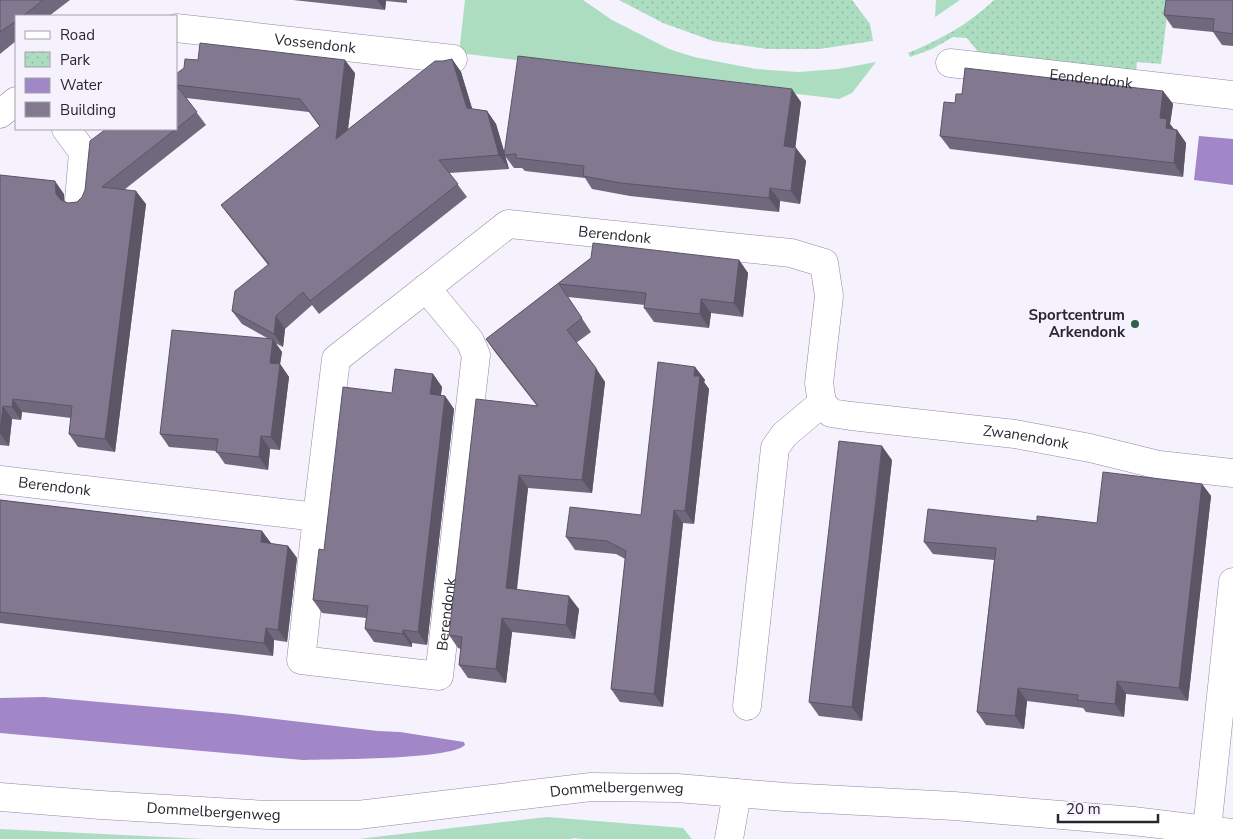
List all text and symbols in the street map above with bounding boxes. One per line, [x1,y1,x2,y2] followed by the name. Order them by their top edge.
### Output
[15,15,178,130] legend
[60,25,95,45] text: Road
[272,29,357,58] street label: Vossendonk
[60,50,90,70] text: Park
[1048,64,1134,94] street label: Eendendonk
[60,75,103,95] text: Water
[60,100,116,120] text: Building
[577,221,652,249] street label: Berendonk
[1029,305,1126,342] place label: Sportcentrum Arkendonk
[1129,318,1141,330] marker: Sportcentrum Arkendonk
[982,421,1071,454] street label: Zwanendonk
[17,472,93,501] street label: Berendonk
[432,576,460,652] street label: Berendonk
[549,777,685,802] street label: Dommelbergenweg
[1058,792,1158,824] scale bar
[146,798,280,825] street label: Dommelbergenweg
[1066,799,1101,819] text: 20 m

